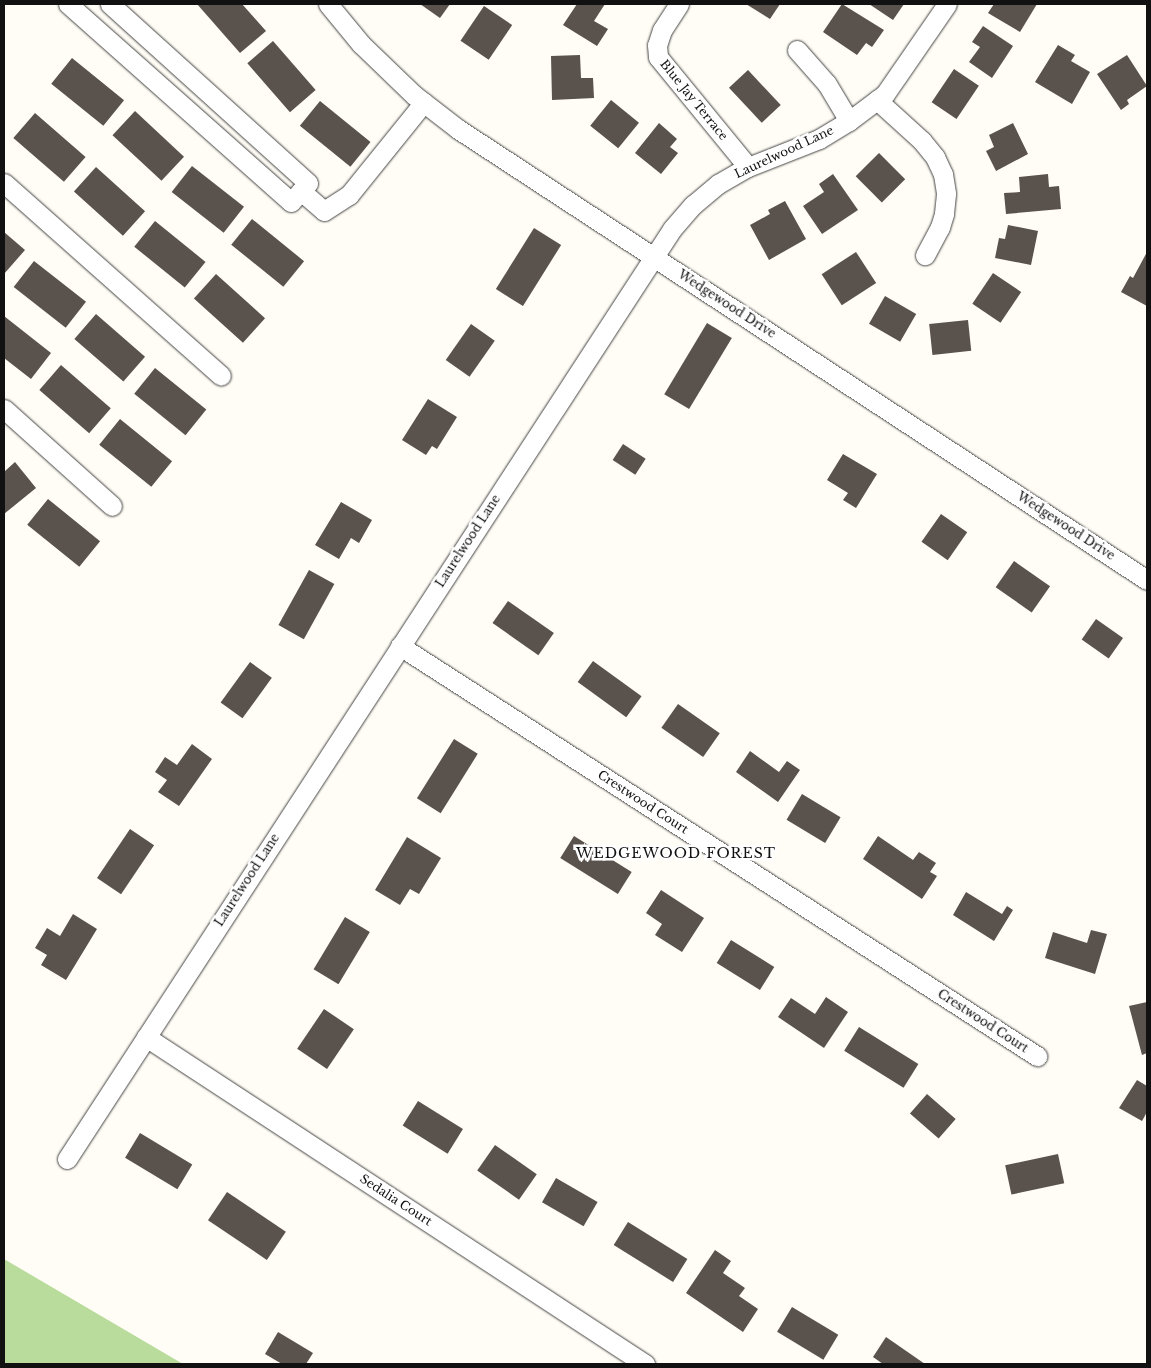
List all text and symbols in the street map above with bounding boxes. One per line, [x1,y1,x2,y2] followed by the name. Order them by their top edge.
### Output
[657,57,731,143] street label: Blue Jay Terrace
[732,123,836,181] street label: Laurelwood Lane
[675,267,779,341] street label: Wedgewood Drive
[1014,489,1118,563] street label: Wedgewood Drive
[433,492,503,590] street label: Laurelwood Lane
[595,767,691,837] street label: Crestwood Court
[212,831,282,929] street label: Laurelwood Lane
[574,845,778,861] district label: WEDGEWOOD FOREST
[935,986,1031,1056] street label: Crestwood Court
[357,1171,435,1229] street label: Sedalia Court

